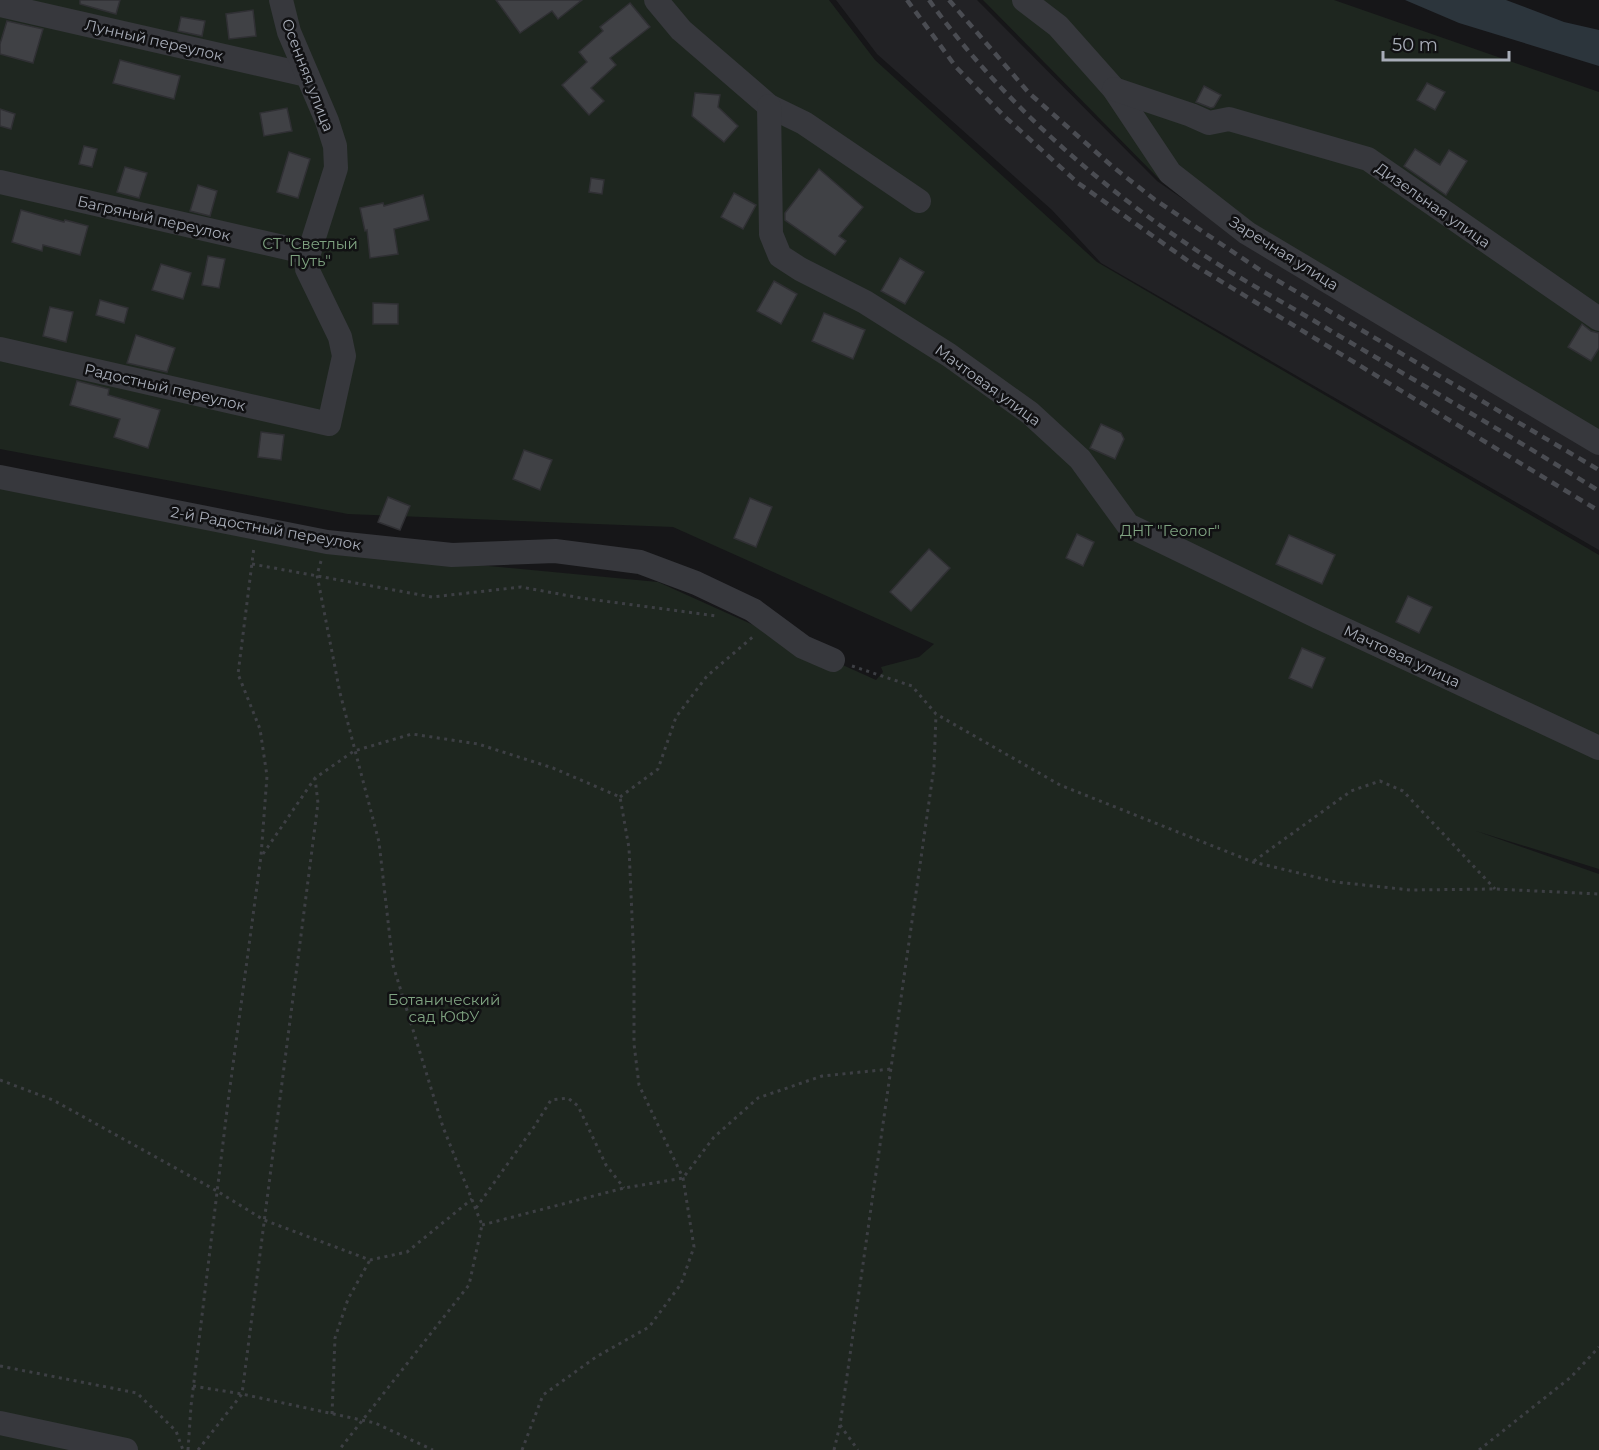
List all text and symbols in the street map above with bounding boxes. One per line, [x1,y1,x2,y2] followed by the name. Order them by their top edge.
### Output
[83,15,225,65] street label: Лунный переулок
[278,16,338,134] street label: Осенняя улица
[1383,24,1509,62] scale bar
[1392,34,1438,56] text: 50 m
[1372,158,1494,252] street label: Дизельная улица
[76,191,233,245] street label: Багряный переулок
[1226,212,1342,294] street label: Заречная улица
[262,234,358,270] park label: СТ "Светлый Путь"
[931,340,1045,430] street label: Мачтовая улица
[83,359,248,415] street label: Радостный переулок
[169,502,363,554] street label: 2-й Радостный переулок
[1120,521,1220,540] park label: ДНТ "Геолог"
[1341,621,1463,691] street label: Мачтовая улица
[388,990,500,1026] park label: Ботанический сад ЮФУ

